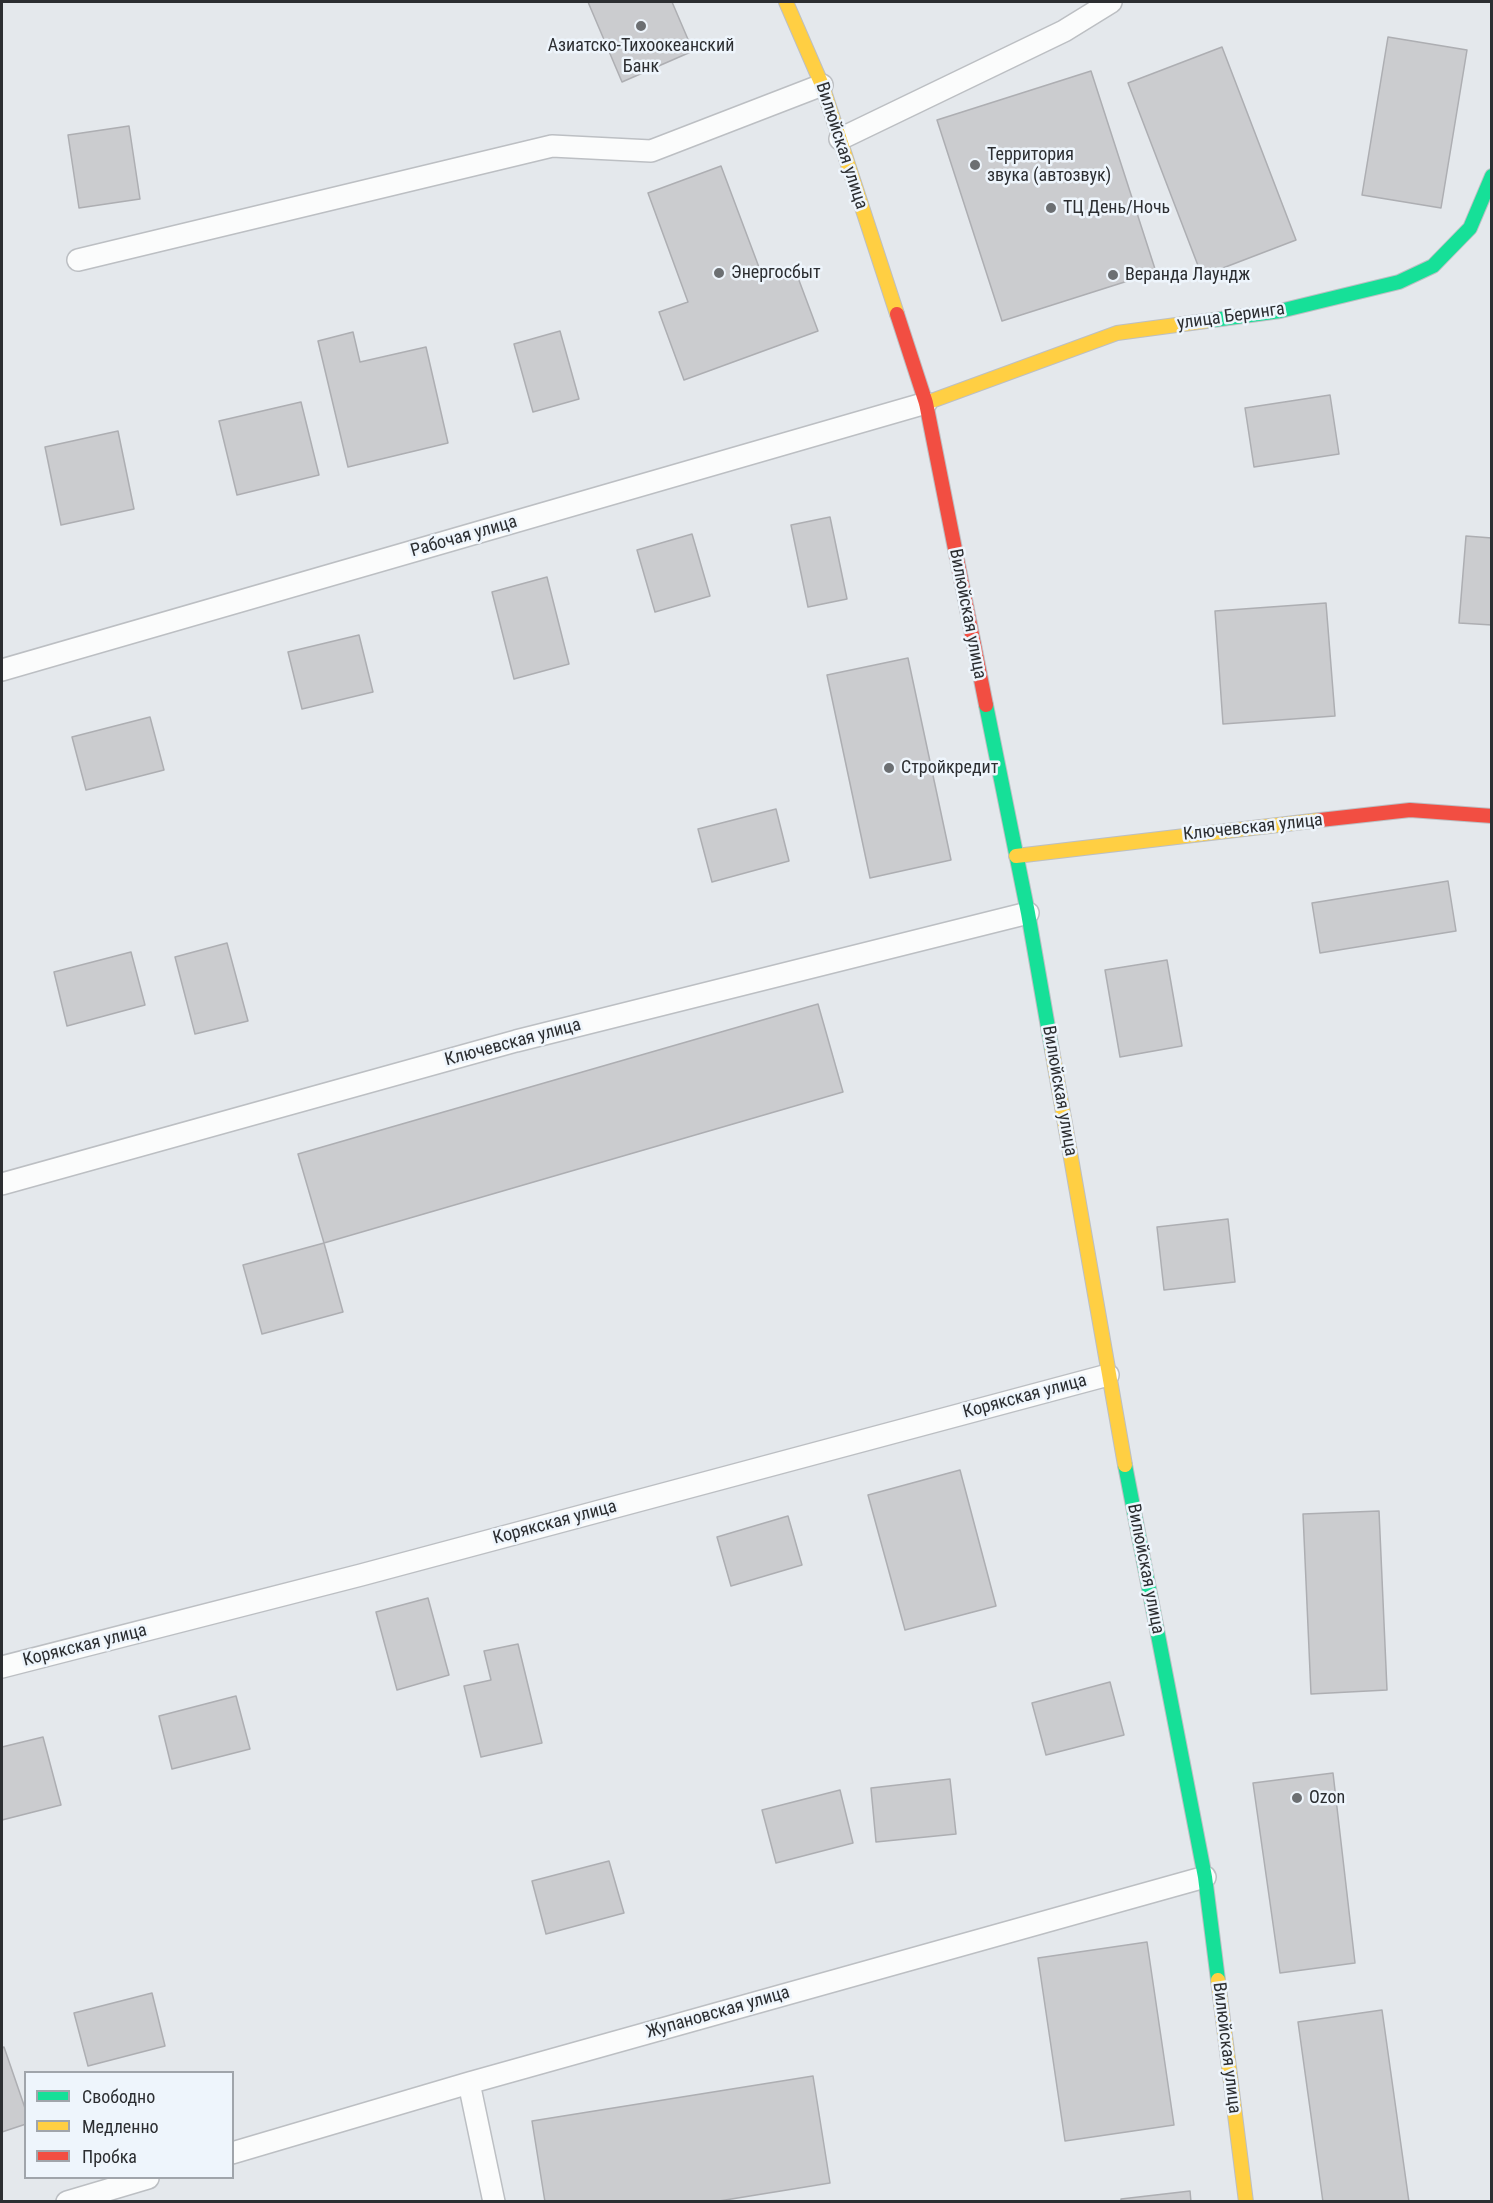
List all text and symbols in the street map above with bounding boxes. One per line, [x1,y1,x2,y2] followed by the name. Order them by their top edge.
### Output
[634,19,648,33] marker: Азиатско-Тихоокеанский Банк
[548,35,734,78] place label: Азиатско-Тихоокеанский Банк
[810,80,872,212] street label: Вилюйская улица
[987,144,1111,186] place label: Территория звука (автозвук)
[968,158,982,172] marker: Территория звука (автозвук)
[1063,197,1170,219] place label: ТЦ День/Ночь
[1044,201,1058,215] marker: ТЦ День/Ночь
[731,262,821,284] place label: Энергосбыт
[1125,264,1250,286] place label: Веранда Лаундж
[712,266,726,280] marker: Энергосбыт
[1106,268,1120,282] marker: Веранда Лаундж
[1176,299,1286,335] street label: улица Беринга
[408,511,520,563] street label: Рабочая улица
[944,547,990,681] street label: Вилюйская улица
[901,757,998,779] place label: Стройкредит
[882,761,896,775] marker: Стройкредит
[1182,810,1324,846] street label: Ключевская улица
[443,1014,583,1072] street label: Ключевская улица
[1037,1024,1081,1158] street label: Вилюйская улица
[961,1370,1089,1424] street label: Корякская улица
[491,1496,619,1550] street label: Корякская улица
[1122,1502,1168,1636] street label: Вилюйская улица
[21,1620,149,1672] street label: Корякская улица
[1309,1787,1345,1809] place label: Ozon
[1290,1791,1304,1805] marker: Ozon
[1207,1981,1245,2115] street label: Вилюйская улица
[644,1982,792,2044] street label: Жупановская улица
[24,2071,234,2179] legend
[82,2086,155,2107] text: Свободно
[82,2116,159,2137] text: Медленно
[82,2146,137,2167] text: Пробка

